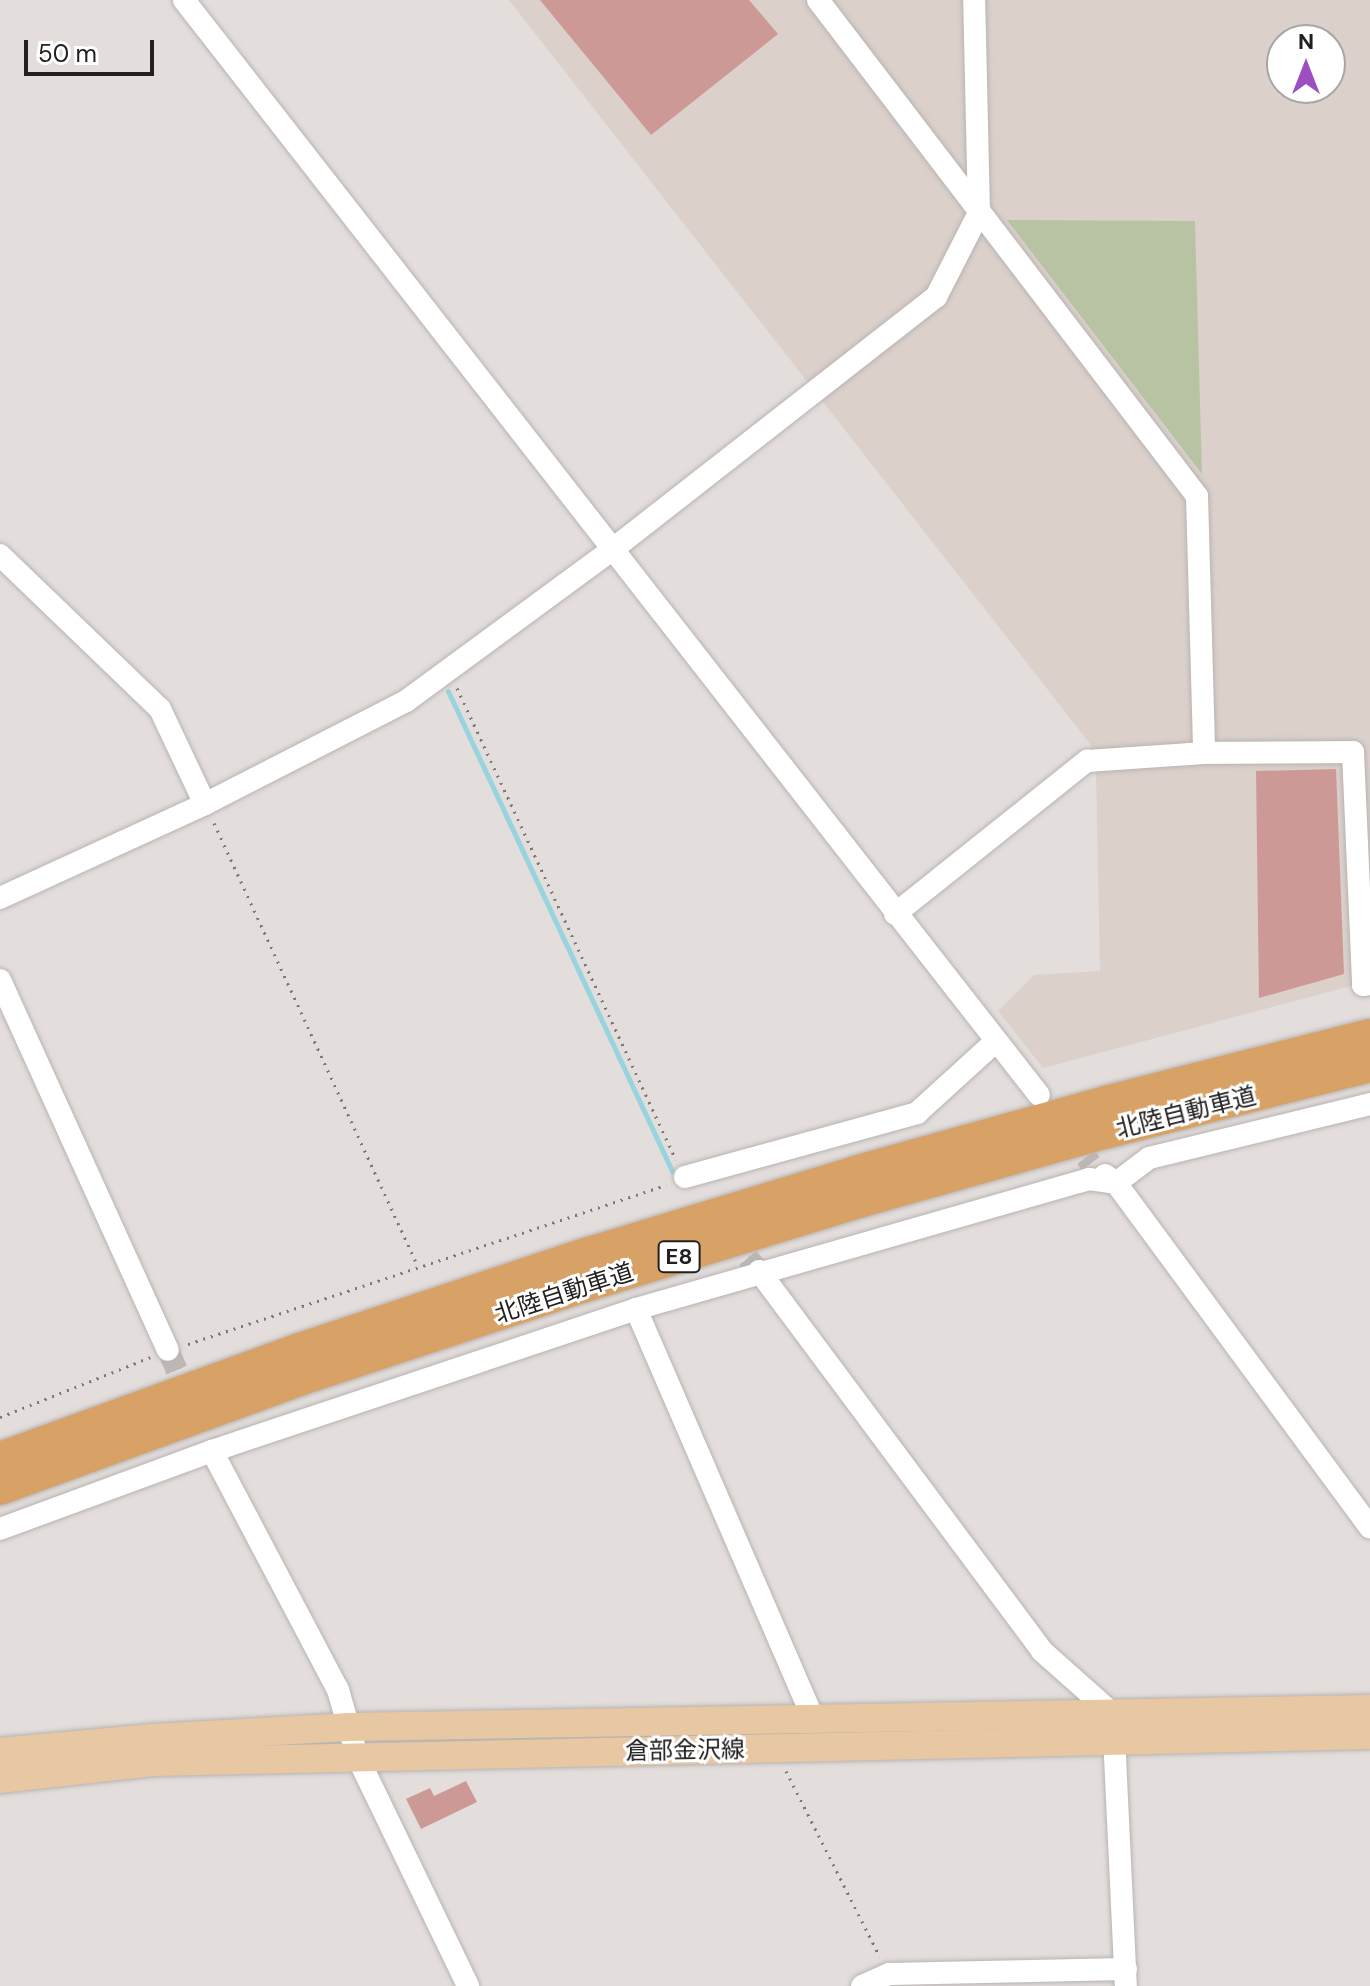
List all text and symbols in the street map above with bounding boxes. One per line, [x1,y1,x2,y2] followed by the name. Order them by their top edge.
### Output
[28,24,158,74] scale bar
[1266,24,1346,104] north arrow
[1298,27,1314,56] text: N
[38,38,97,69] text: 50 m
[1113,1081,1259,1143] street label: 北陸自動車道
[657,1239,701,1275] road number: E8
[491,1257,637,1329] street label: 北陸自動車道
[625,1735,745,1765] street label: 倉部金沢線

